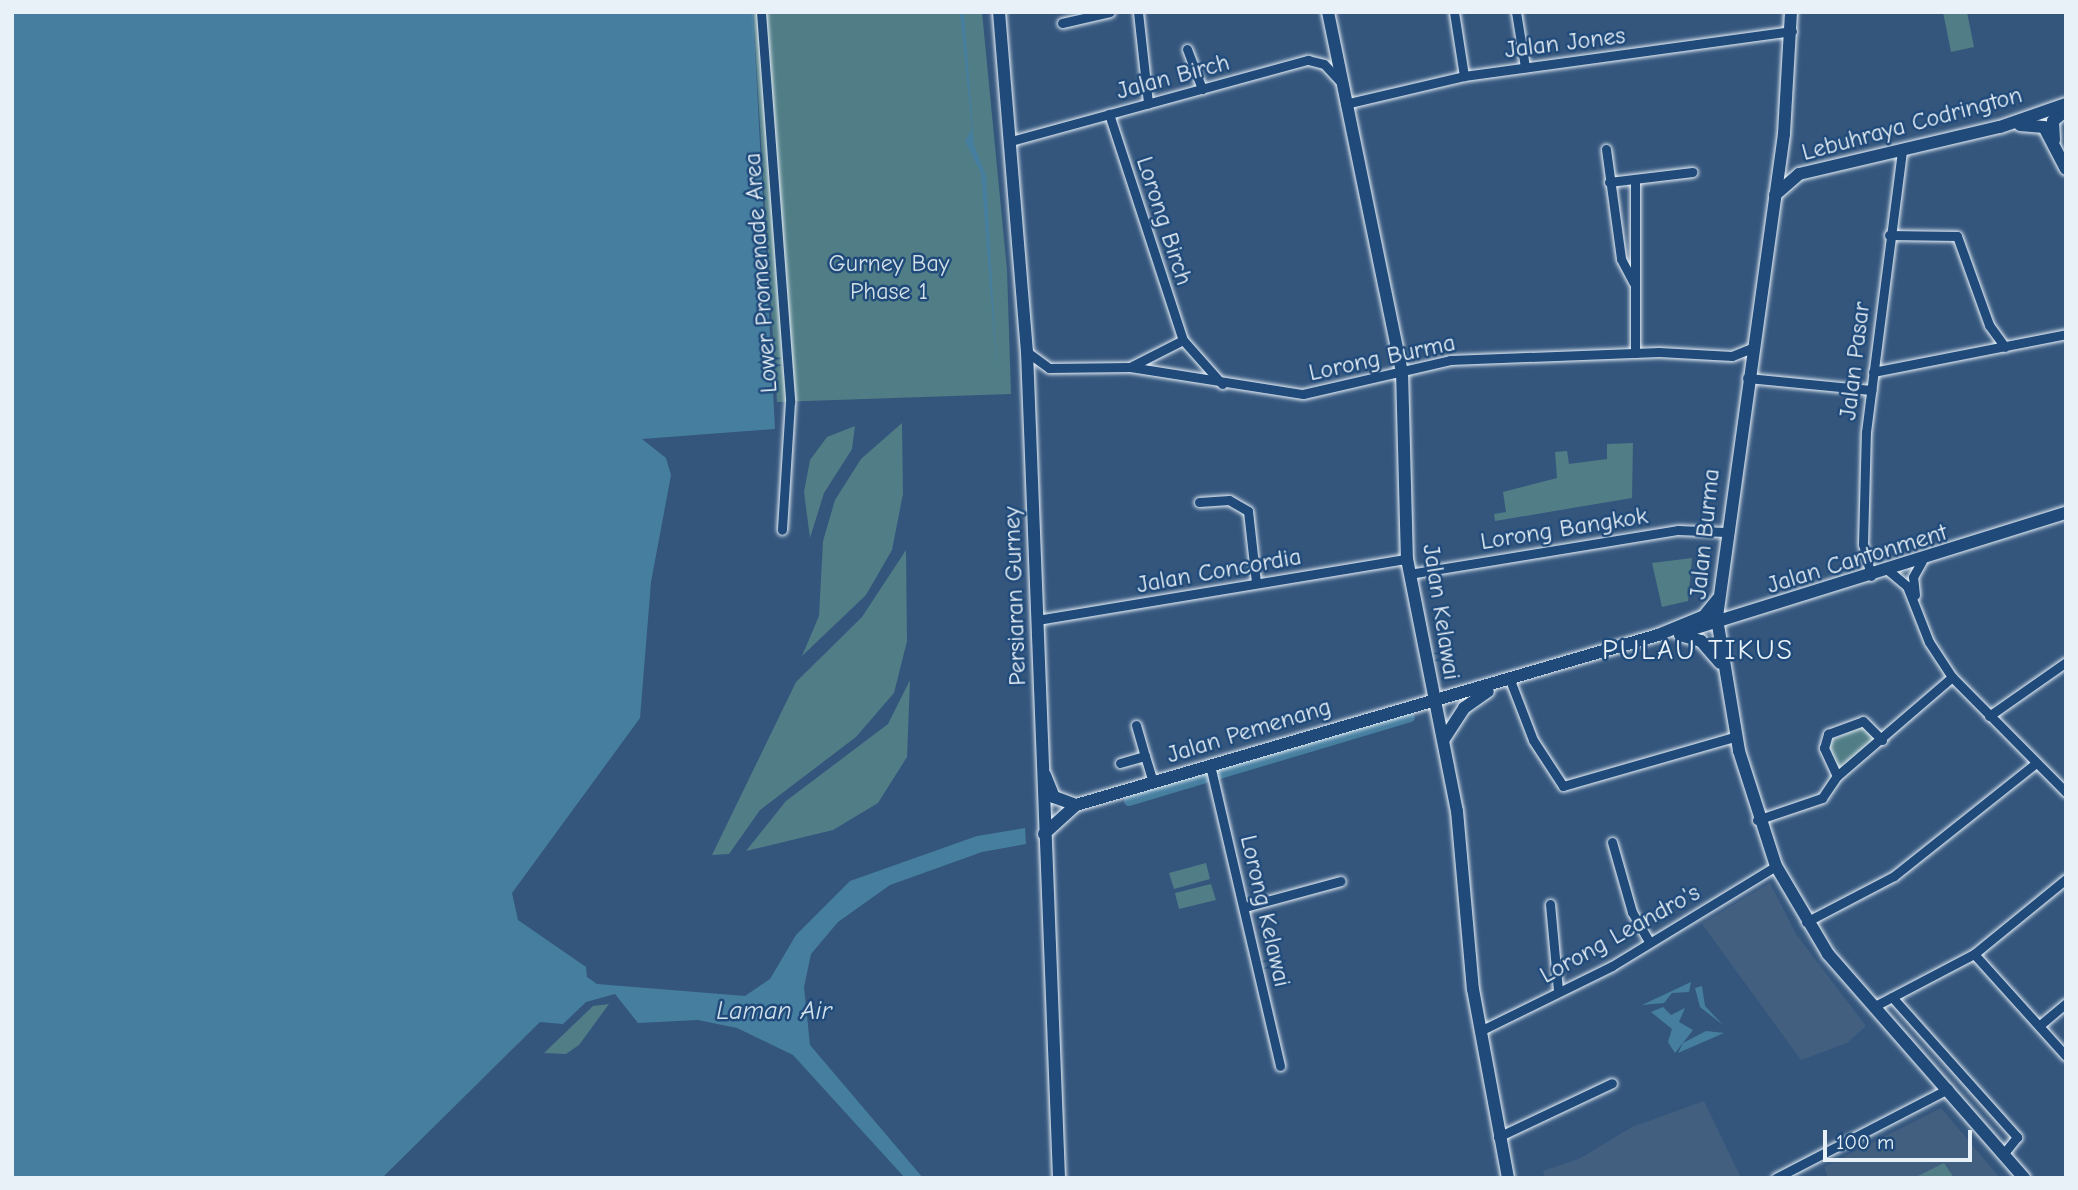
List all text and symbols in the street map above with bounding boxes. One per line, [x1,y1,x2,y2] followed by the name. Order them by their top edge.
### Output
[1503,21,1627,65] street label: Jalan Jones
[1113,48,1233,106] street label: Jalan Birch
[1799,81,2025,167] street label: Lebuhraya Codrington
[738,152,784,394] street label: Lower Promenade Area
[1130,153,1198,289] street label: Lorong Birch
[828,250,950,306] park label: Gurney Bay Phase 1
[1833,300,1877,422] street label: Jalan Pasar
[1306,328,1458,388] street label: Lorong Burma
[1684,467,1726,601] street label: Jalan Burma
[1478,502,1650,556] street label: Lorong Bangkok
[997,506,1033,686] street label: Persiaran Gurney
[1763,518,1951,600] street label: Jalan Cantonment
[1134,542,1304,600] street label: Jalan Concordia
[1416,542,1466,682] street label: Jalan Kelawai
[1603,633,1793,667] district label: PULAU TIKUS
[1163,692,1335,770] street label: Jalan Pemenang
[1234,832,1296,990] street label: Lorong Kelawai
[1535,878,1705,990] street label: Lorong Leandro's
[716,996,832,1028] water label: Laman Air
[1826,1116,1975,1160] scale bar
[1836,1130,1894,1154] text: 100 m

